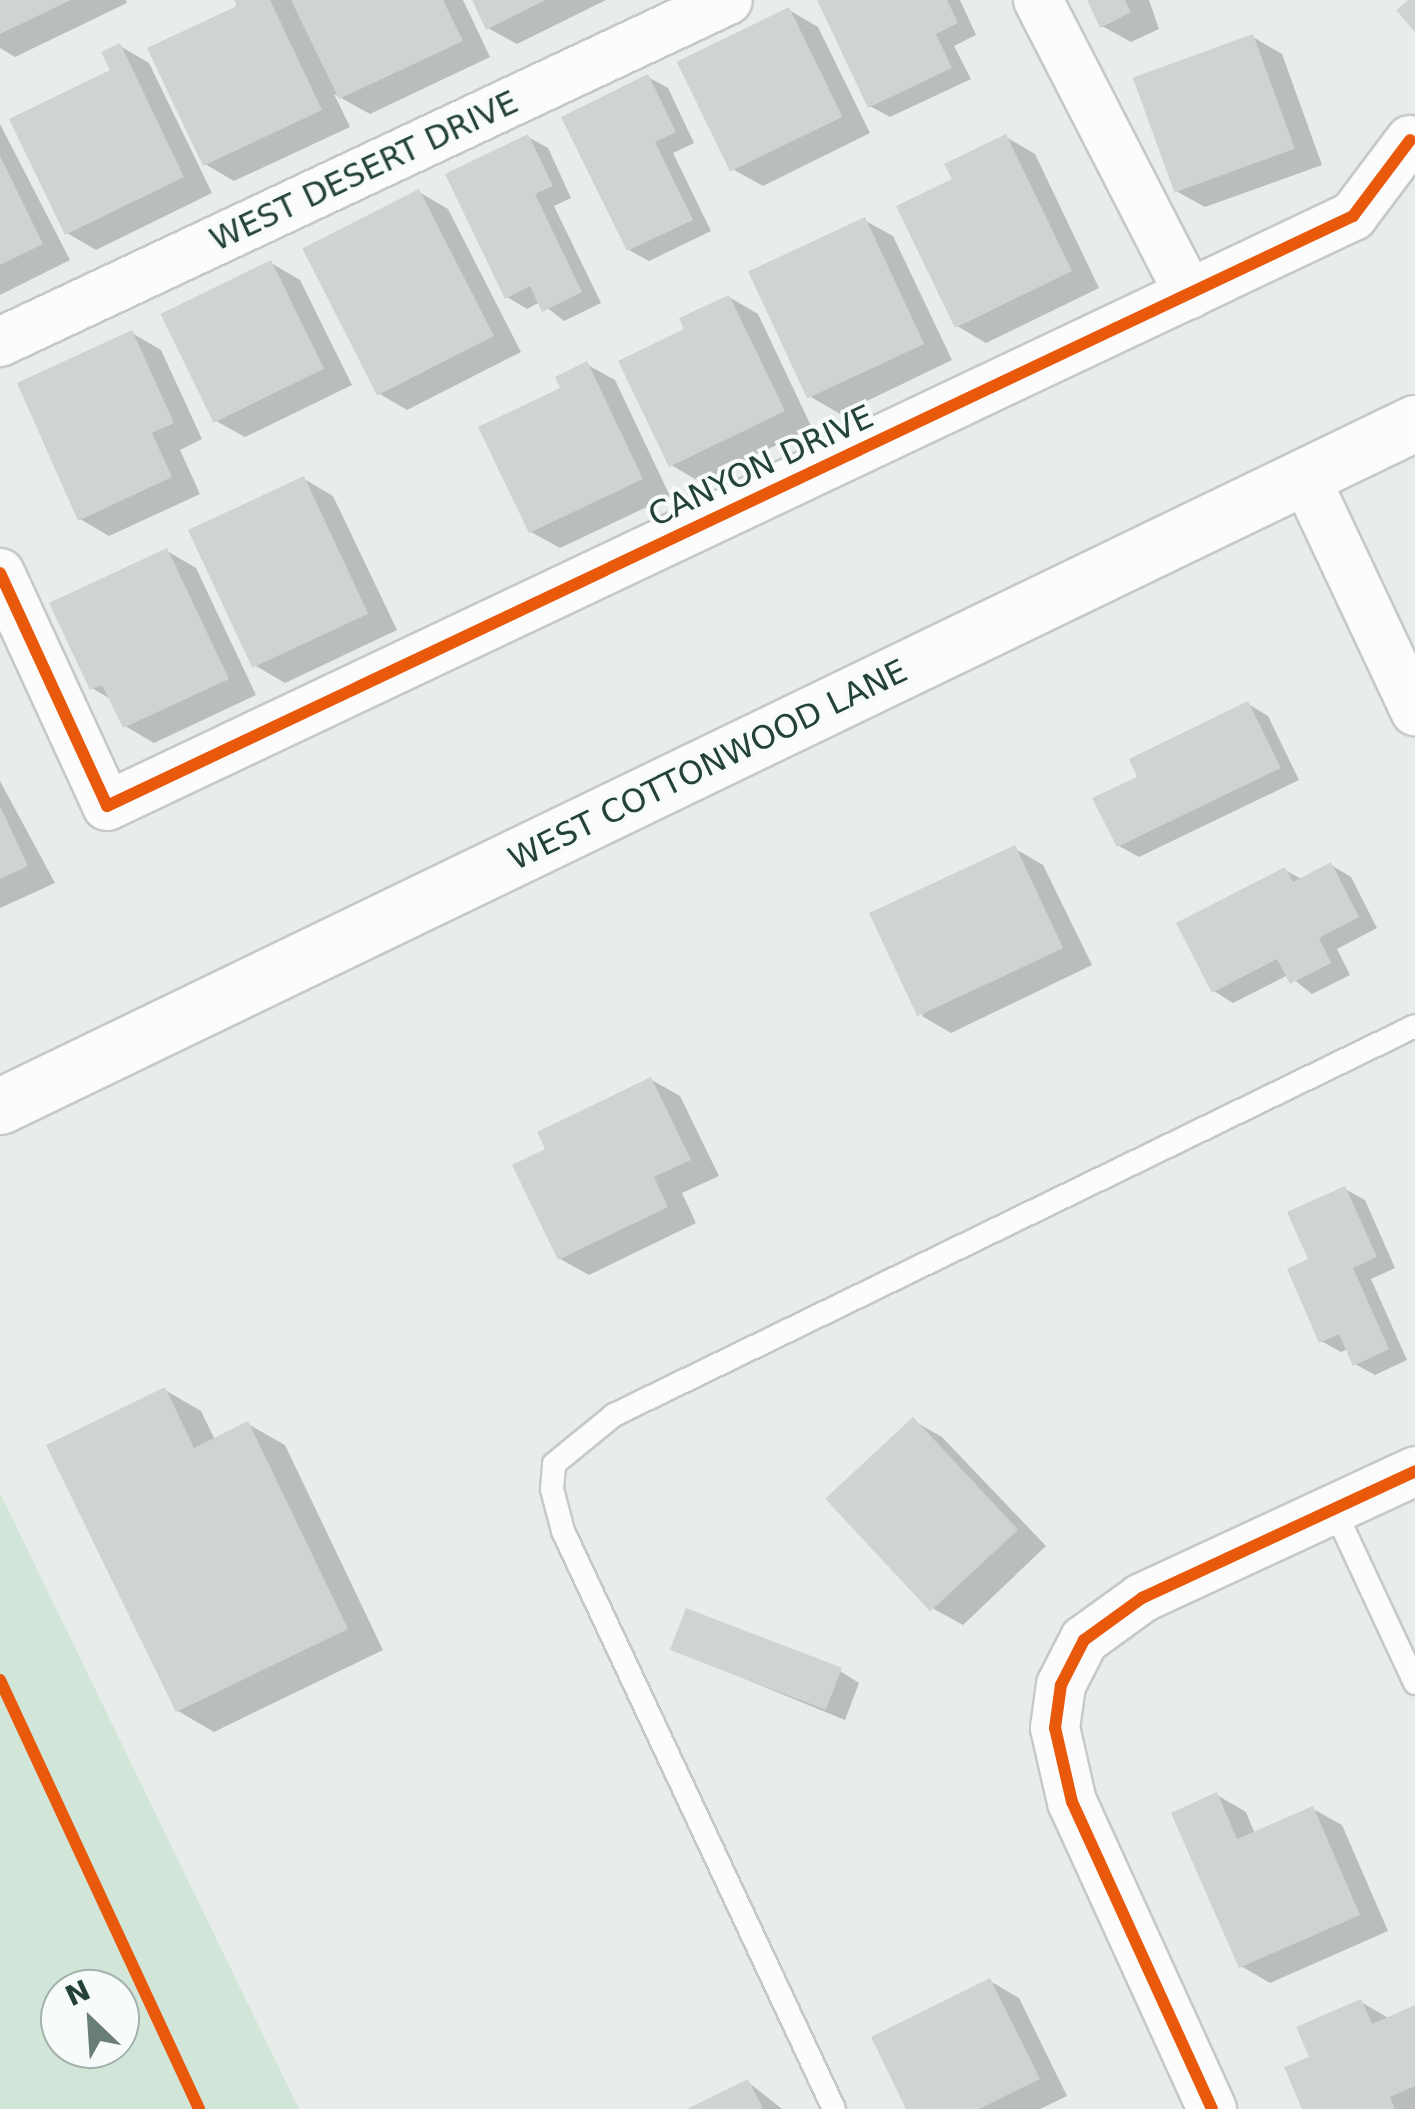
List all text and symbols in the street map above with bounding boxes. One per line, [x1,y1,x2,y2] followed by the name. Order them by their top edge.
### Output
[204,83,524,259] street label: WEST DESERT DRIVE
[642,397,880,535] street label: CANYON DRIVE
[503,652,913,878] street label: WEST COTTONWOOD LANE
[40,1969,140,2069] north arrow
[60,1973,96,2013] text: N

